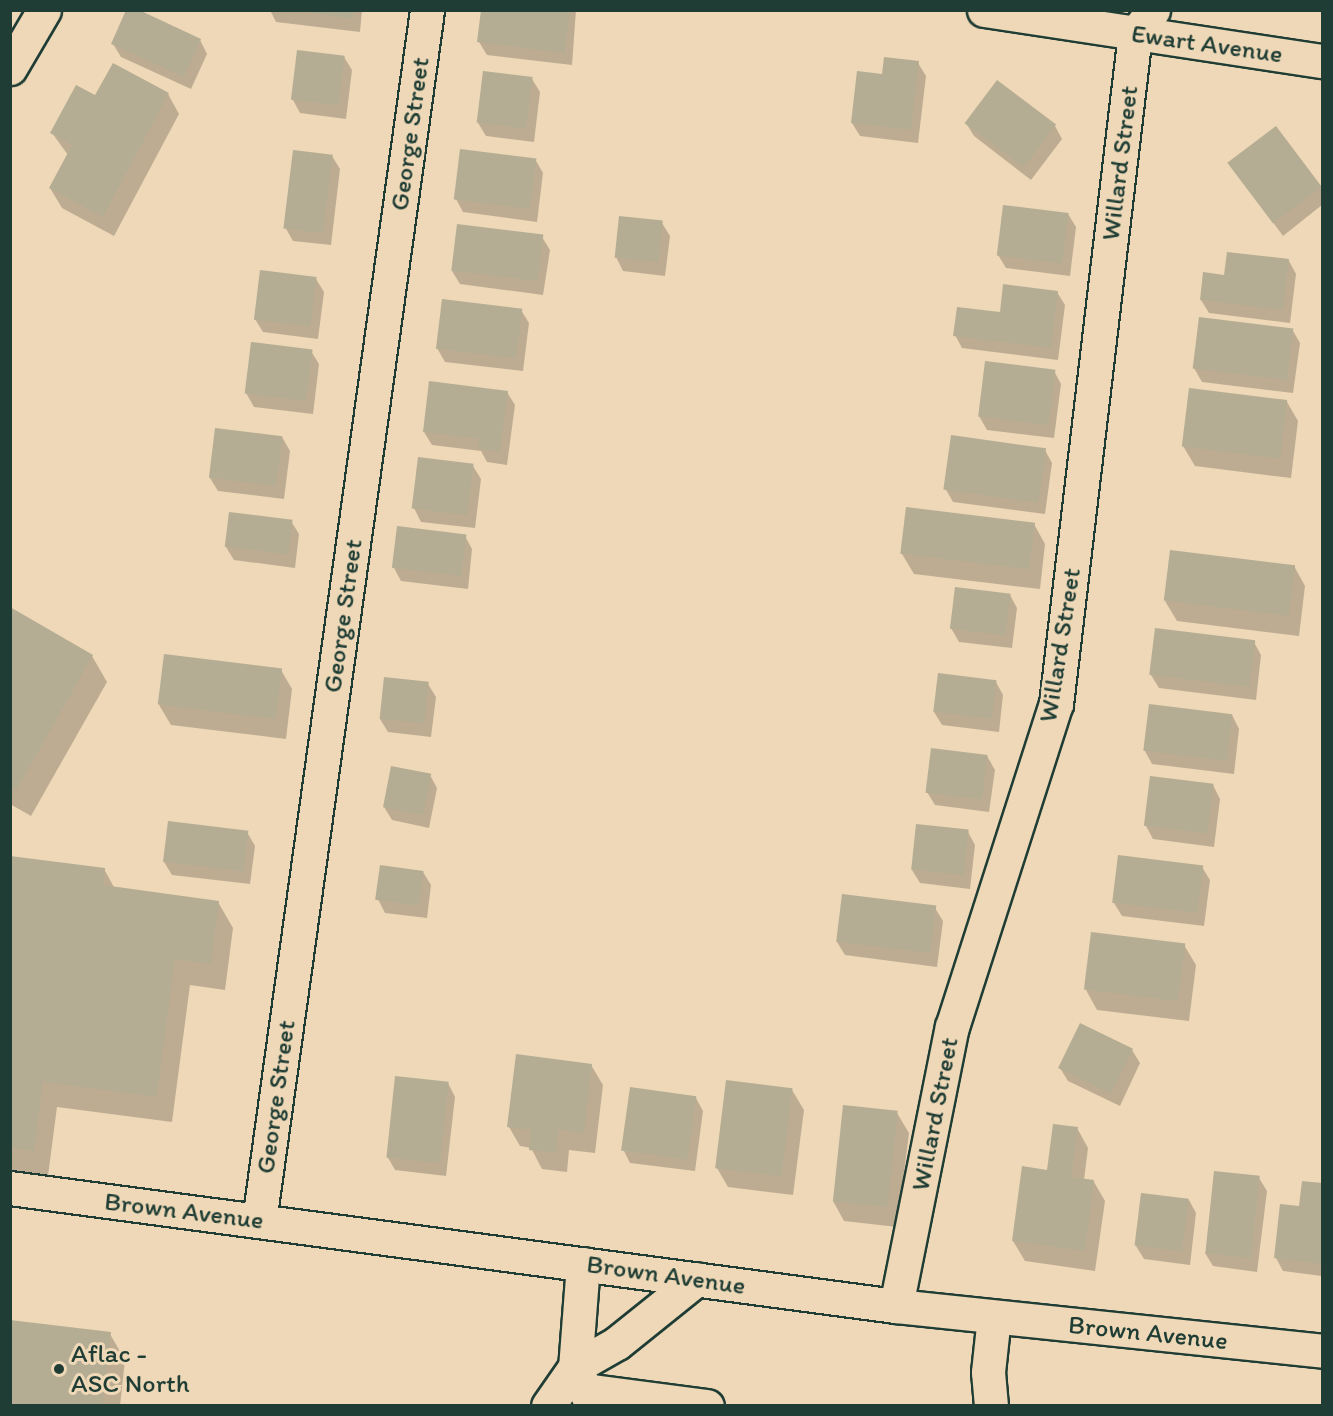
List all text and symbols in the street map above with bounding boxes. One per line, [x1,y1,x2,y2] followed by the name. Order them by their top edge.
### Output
[1130,18,1284,70] street label: Ewart Avenue
[384,55,436,213] street label: George Street
[1095,84,1145,242] street label: Willard Street
[317,537,369,695] street label: George Street
[1032,566,1088,724] street label: Willard Street
[250,1018,302,1176] street label: George Street
[905,1035,965,1193] street label: Willard Street
[103,1186,265,1236] street label: Brown Avenue
[585,1248,747,1302] street label: Brown Avenue
[1067,1309,1229,1357] street label: Brown Avenue
[71,1338,190,1400] place label: Aflac - ASC North
[52,1362,66,1376] marker: Aflac - ASC North

